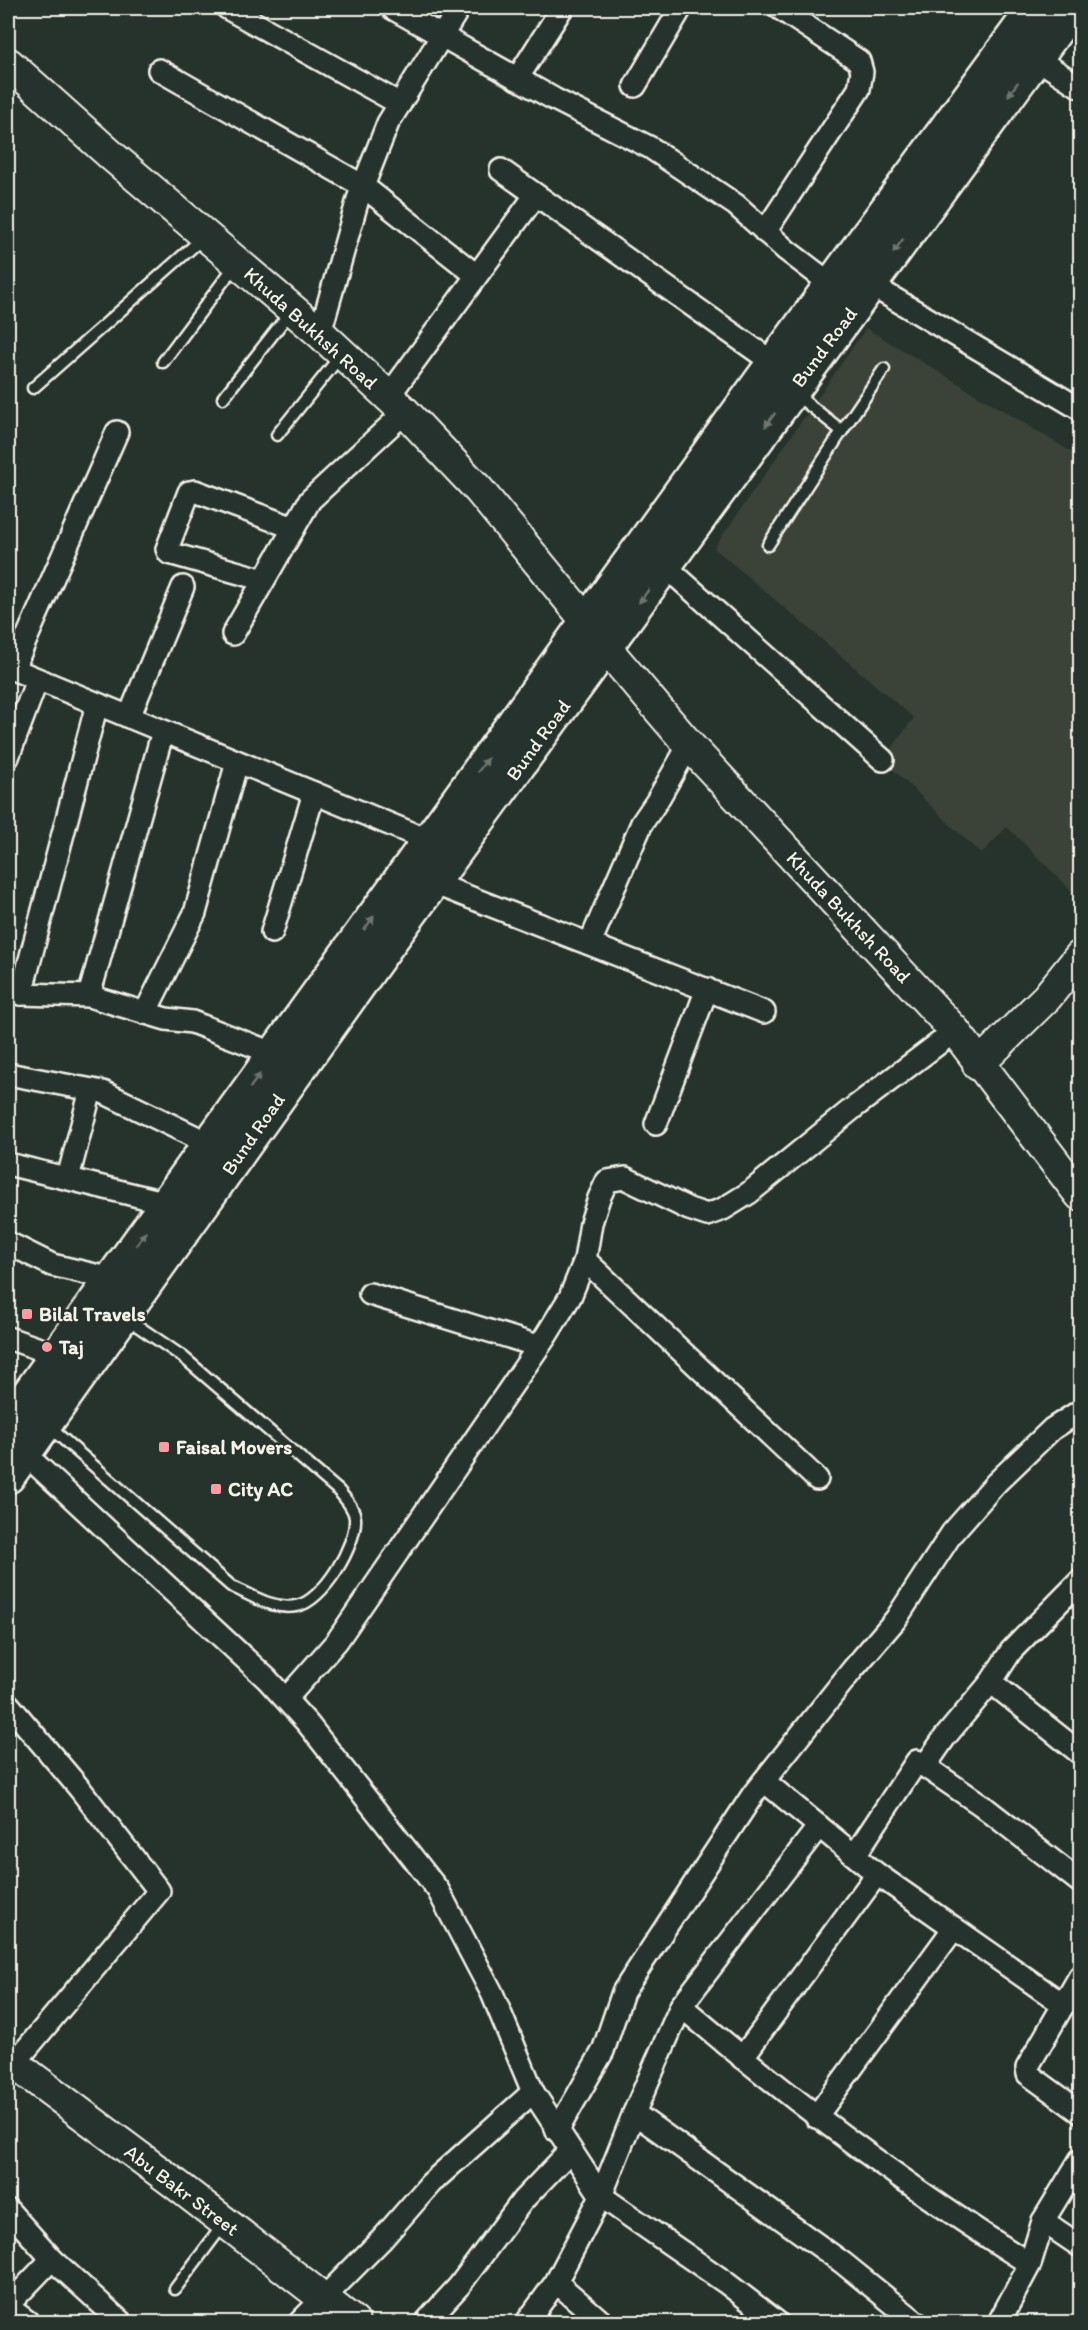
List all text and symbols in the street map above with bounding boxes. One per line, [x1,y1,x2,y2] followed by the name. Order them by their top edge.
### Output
[1007,80,1019,96] one-way arrow
[893,239,905,254] one-way arrow
[239,262,383,394] street label: Khuda Bukhsh Road
[786,302,862,392] street label: Bund Road
[764,412,776,428] one-way arrow
[638,587,650,603] one-way arrow
[501,695,575,785] street label: Bund Road
[477,757,489,773] one-way arrow
[782,846,916,988] street label: Khuda Bukhsh Road
[363,916,375,932] one-way arrow
[249,1074,261,1090] one-way arrow
[216,1088,290,1180] street label: Bund Road
[135,1232,147,1248] one-way arrow
[39,1302,146,1326] place label: Bilal Travels
[20,1307,34,1321] marker: Bilal Travels
[58,1335,84,1360] place label: Taj
[40,1340,54,1354] marker: Taj
[176,1435,292,1459] place label: Faisal Movers
[157,1440,171,1454] marker: Faisal Movers
[228,1477,293,1502] place label: City AC
[209,1482,223,1496] marker: City AC
[120,2139,244,2241] street label: Abu Bakr Street

